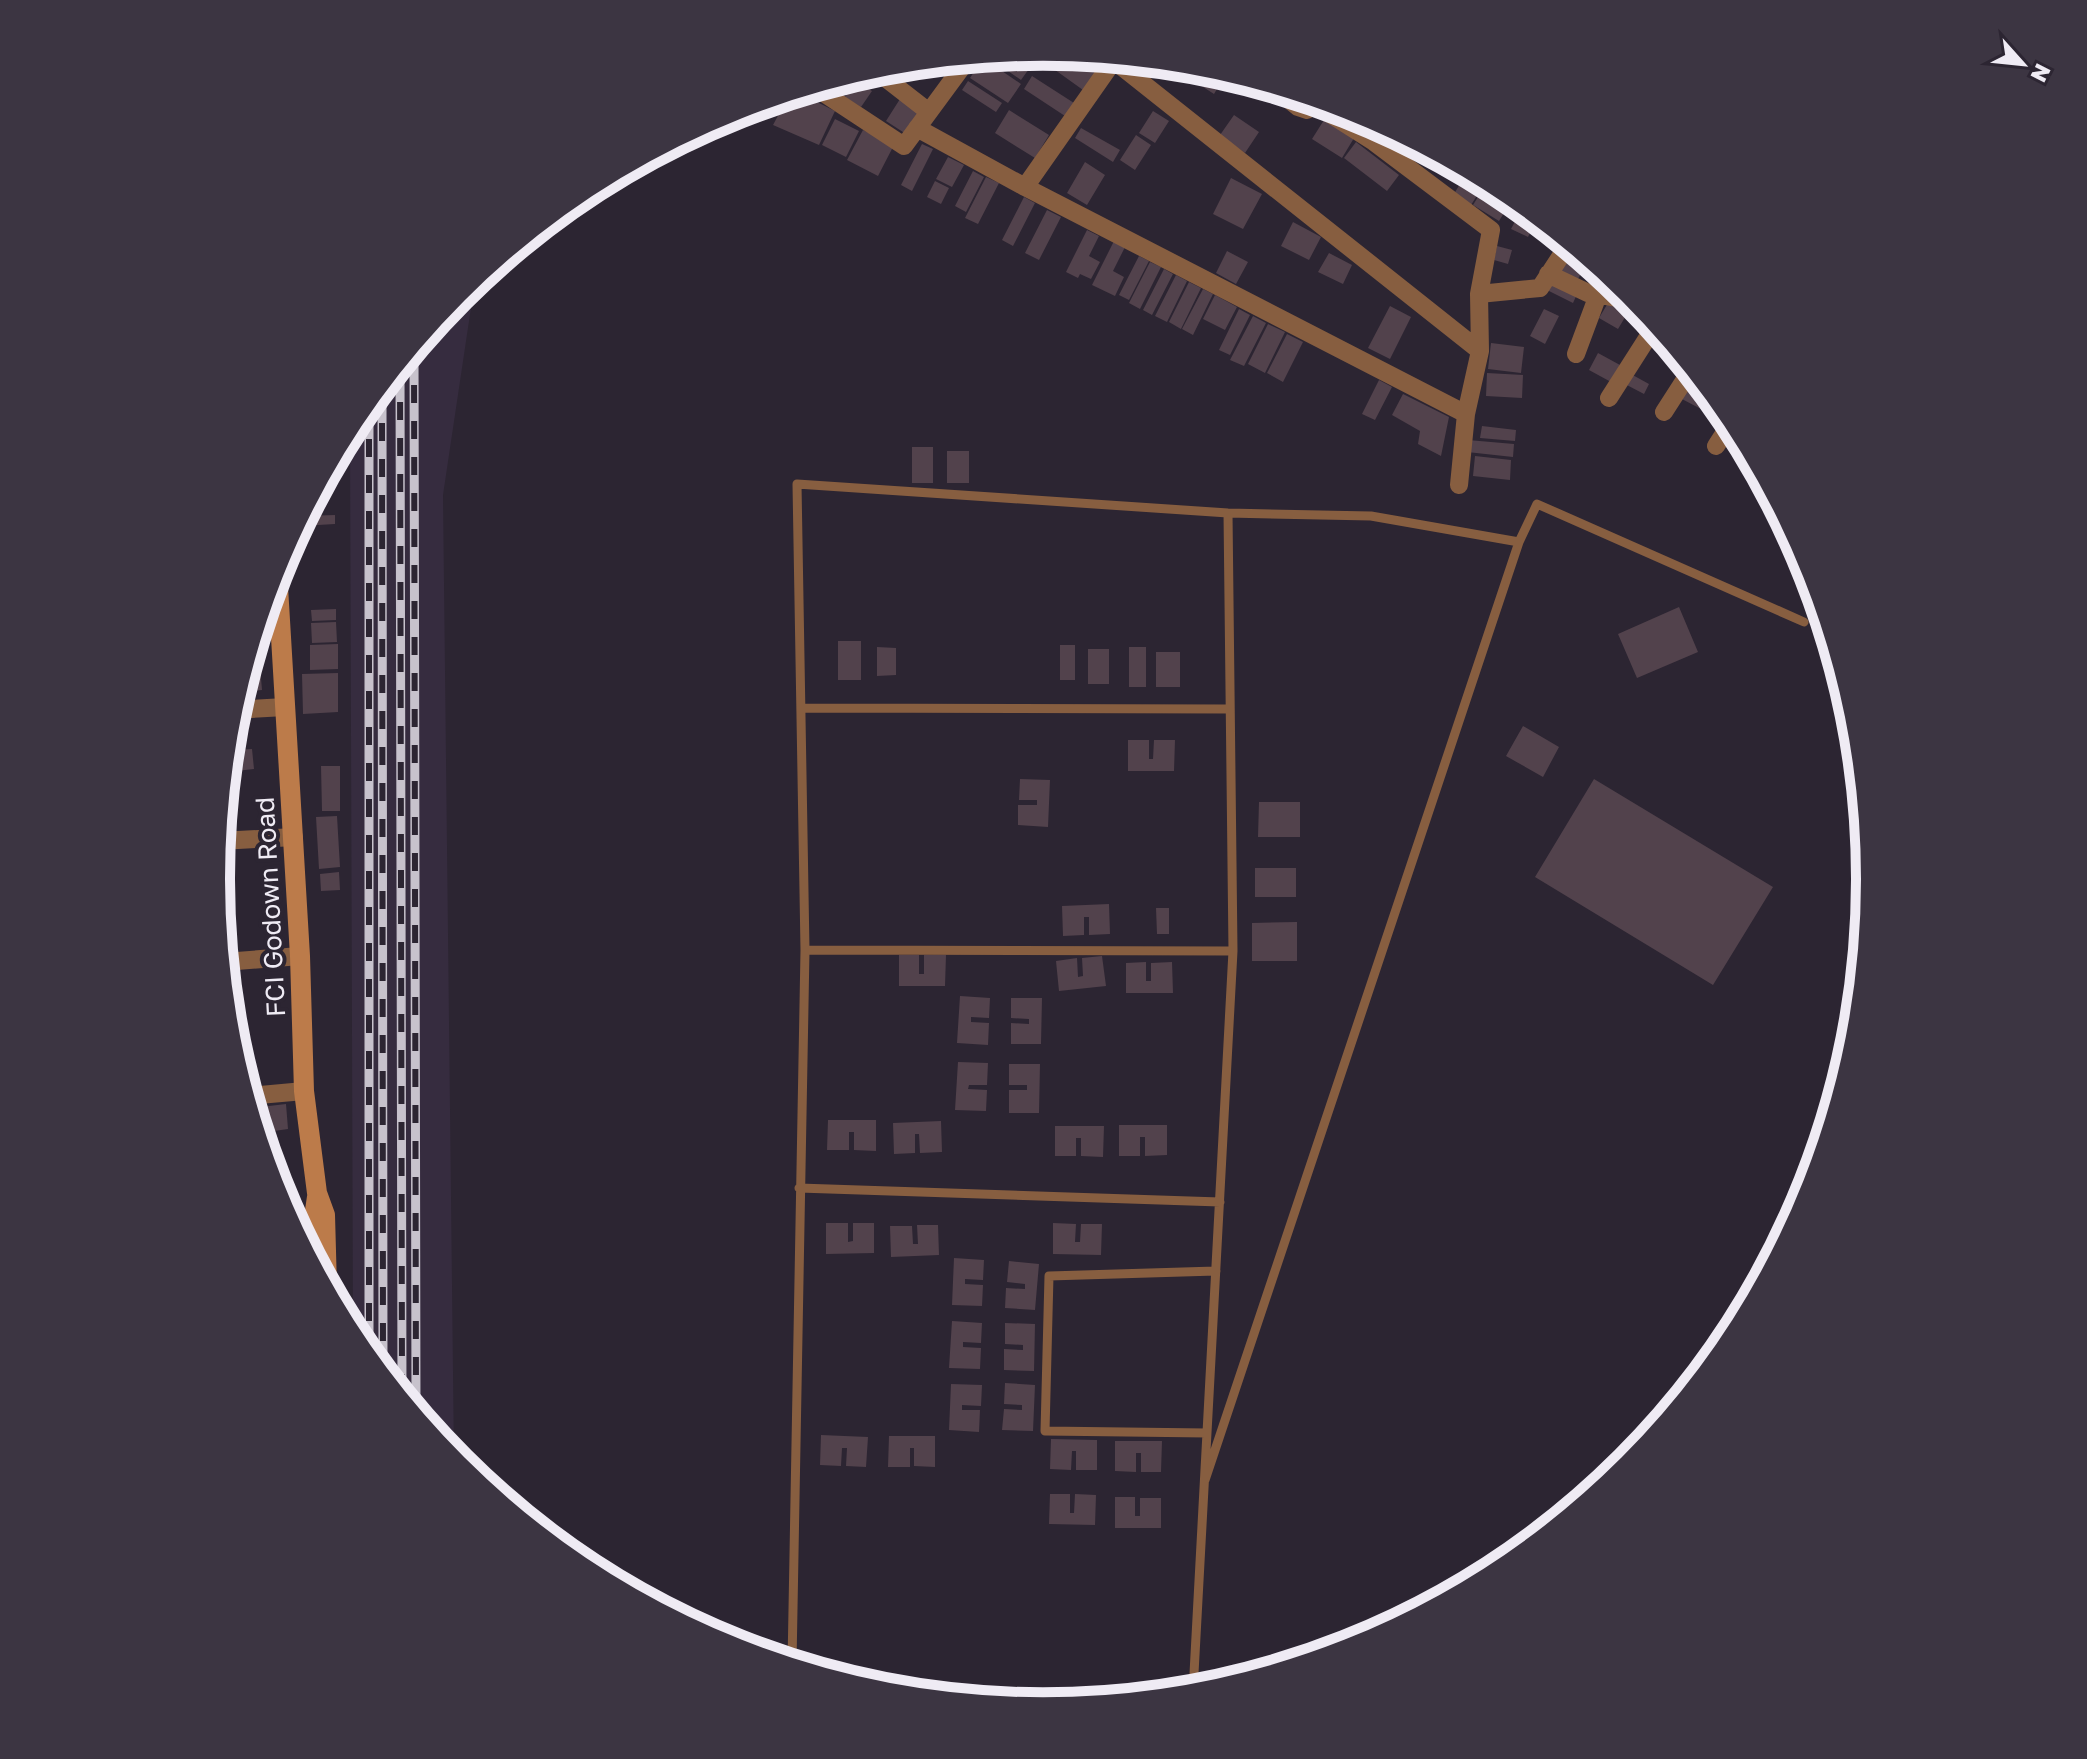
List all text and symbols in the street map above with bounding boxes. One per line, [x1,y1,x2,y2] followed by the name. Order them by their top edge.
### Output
[1983,24,2063,104] north arrow
[2025,60,2057,87] text: N
[249,796,291,1018] street label: FCI Godown Road

